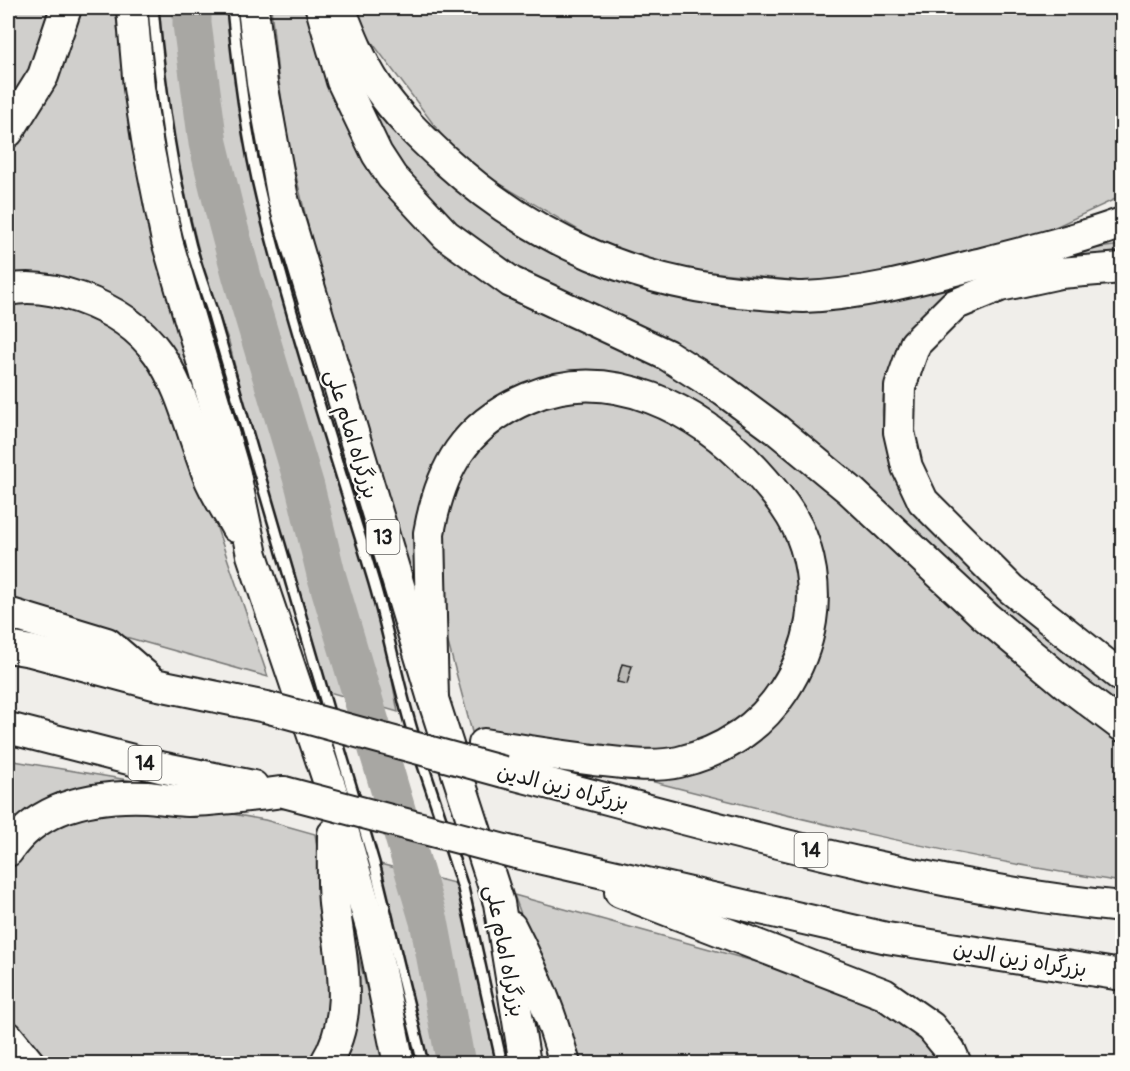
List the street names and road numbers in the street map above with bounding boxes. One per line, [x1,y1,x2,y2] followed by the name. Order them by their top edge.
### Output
[317,366,384,503] street label: بزرگراه امام علی
[366,520,400,554] road number: 13
[128,746,162,780] road number: 14
[494,758,632,817] street label: بزرگراه زین الدین
[794,833,828,867] road number: 14
[477,883,531,1020] street label: بزرگراه امام علی
[951,936,1089,983] street label: بزرگراه زین الدین

